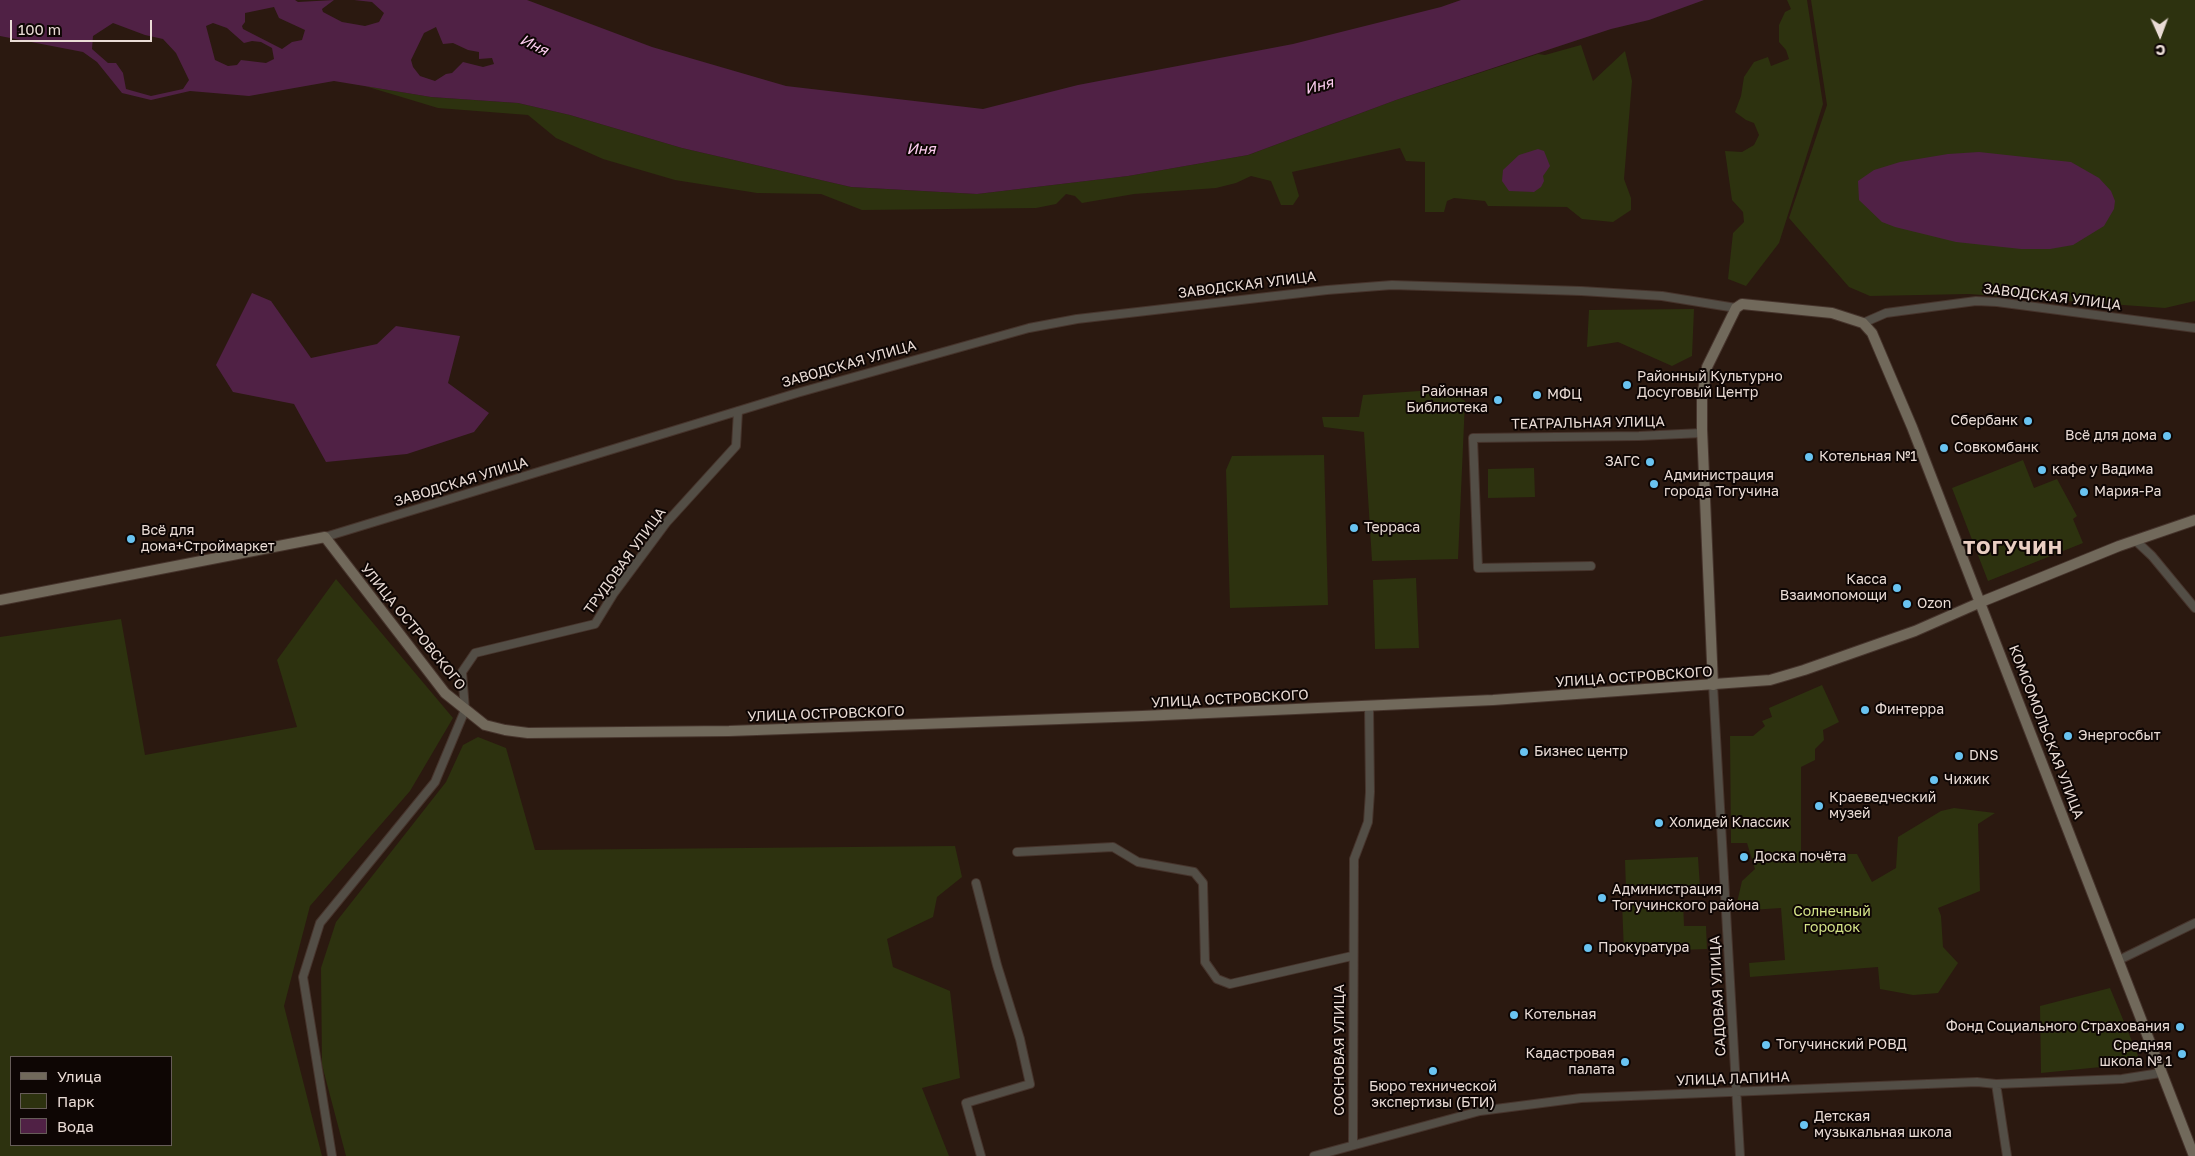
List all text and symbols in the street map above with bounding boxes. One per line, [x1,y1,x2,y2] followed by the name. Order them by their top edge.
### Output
[12,10,155,42] scale bar
[2135,10,2185,60] north arrow
[18,20,61,38] text: 100 m
[517,31,551,59] water label: Иня
[2155,42,2166,59] text: С
[1303,74,1335,98] water label: Иня
[906,140,936,158] water label: Иня
[1177,268,1317,302] street label: ЗАВОДСКАЯ УЛИЦА
[1982,280,2122,314] street label: ЗАВОДСКАЯ УЛИЦА
[780,337,918,391] street label: ЗАВОДСКАЯ УЛИЦА
[1637,369,1783,402] place label: Районный Культурно Досуговый Центр
[1621,379,1633,391] marker: Районный Культурно Досуговый Центр
[1406,384,1488,417] place label: Районная Библиотека
[1547,387,1582,403] place label: МФЦ
[1531,389,1543,401] marker: МФЦ
[1492,394,1504,406] marker: Районная Библиотека
[1511,413,1665,433] street label: ТЕАТРАЛЬНАЯ УЛИЦА
[1951,413,2018,429] place label: Сбербанк
[2022,415,2034,427] marker: Сбербанк
[2065,428,2157,444] place label: Всё для дома
[2161,430,2173,442] marker: Всё для дома
[1954,440,2039,456] place label: Совкомбанк
[1938,442,1950,454] marker: Совкомбанк
[1819,449,1917,465] place label: Котельная №1
[1803,451,1815,463] marker: Котельная №1
[392,454,530,510] street label: ЗАВОДСКАЯ УЛИЦА
[1605,454,1640,470] place label: ЗАГС
[1644,456,1656,468] marker: ЗАГС
[2052,462,2153,478] place label: кафе у Вадима
[2036,464,2048,476] marker: кафе у Вадима
[1664,468,1779,501] place label: Администрация города Тогучина
[1648,478,1660,490] marker: Администрация города Тогучина
[2094,484,2161,500] place label: Мария-Ра
[2078,486,2090,498] marker: Мария-Ра
[581,504,669,618] street label: ТРУДОВАЯ УЛИЦА
[1364,520,1420,536] place label: Терраса
[1348,522,1360,534] marker: Терраса
[141,523,275,556] place label: Всё для дома+Строймаркет
[125,533,137,545] marker: Всё для дома+Строймаркет
[1962,537,2064,559] district label: ТОГУЧИН
[357,560,469,694] street label: УЛИЦА ОСТРОВСКОГО
[1780,572,1887,604] place label: Касса Взаимопомощи
[1891,582,1903,594] marker: Касса Взаимопомощи
[1917,596,1951,612] place label: Ozon
[1901,598,1913,610] marker: Ozon
[2005,643,2087,821] street label: КОМСОМОЛЬСКАЯ УЛИЦА
[1555,663,1713,691] street label: УЛИЦА ОСТРОВСКОГО
[1151,686,1309,712] street label: УЛИЦА ОСТРОВСКОГО
[1875,702,1944,718] place label: Финтерра
[747,703,905,725] street label: УЛИЦА ОСТРОВСКОГО
[1859,704,1871,716] marker: Финтерра
[2078,728,2161,744] place label: Энергосбыт
[2062,730,2074,742] marker: Энергосбыт
[1534,744,1628,760] place label: Бизнес центр
[1518,746,1530,758] marker: Бизнес центр
[1969,748,1998,764] place label: DNS
[1953,750,1965,762] marker: DNS
[1944,772,1990,788] place label: Чижик
[1928,774,1940,786] marker: Чижик
[1829,790,1936,822] place label: Краеведческий музей
[1813,800,1825,812] marker: Краеведческий музей
[1669,815,1790,831] place label: Холидей Классик
[1653,817,1665,829] marker: Холидей Классик
[1754,849,1846,865] place label: Доска почёта
[1738,851,1750,863] marker: Доска почёта
[1612,882,1759,914] place label: Администрация Тогучинского района
[1596,892,1608,904] marker: Администрация Тогучинского района
[1793,904,1871,936] park label: Солнечный городок
[1706,935,1730,1057] street label: САДОВАЯ УЛИЦА
[1598,940,1689,956] place label: Прокуратура
[1582,942,1594,954] marker: Прокуратура
[1332,984,1348,1116] street label: СОСНОВАЯ УЛИЦА
[1524,1007,1596,1023] place label: Котельная
[1508,1009,1520,1021] marker: Котельная
[1946,1019,2170,1035] place label: Фонд Социального Страхования
[2174,1021,2186,1033] marker: Фонд Социального Страхования
[1776,1037,1907,1053] place label: Тогучинский РОВД
[2099,1038,2172,1070] place label: Средняя школа № 1
[1760,1039,1772,1051] marker: Тогучинский РОВД
[1526,1046,1615,1078] place label: Кадастровая палата
[2176,1048,2188,1060] marker: Средняя школа № 1
[10,1056,172,1146] legend
[1619,1056,1631,1068] marker: Кадастровая палата
[1427,1065,1439,1077] marker: Бюро технической экспертизы (БТИ)
[57,1067,102,1085] text: Улица
[1676,1069,1790,1089] street label: УЛИЦА ЛАПИНА
[1369,1079,1497,1112] place label: Бюро технической экспертизы (БТИ)
[57,1092,95,1110] text: Парк
[1814,1109,1952,1142] place label: Детская музыкальная школа
[57,1117,94,1135] text: Вода
[1798,1119,1810,1131] marker: Детская музыкальная школа

